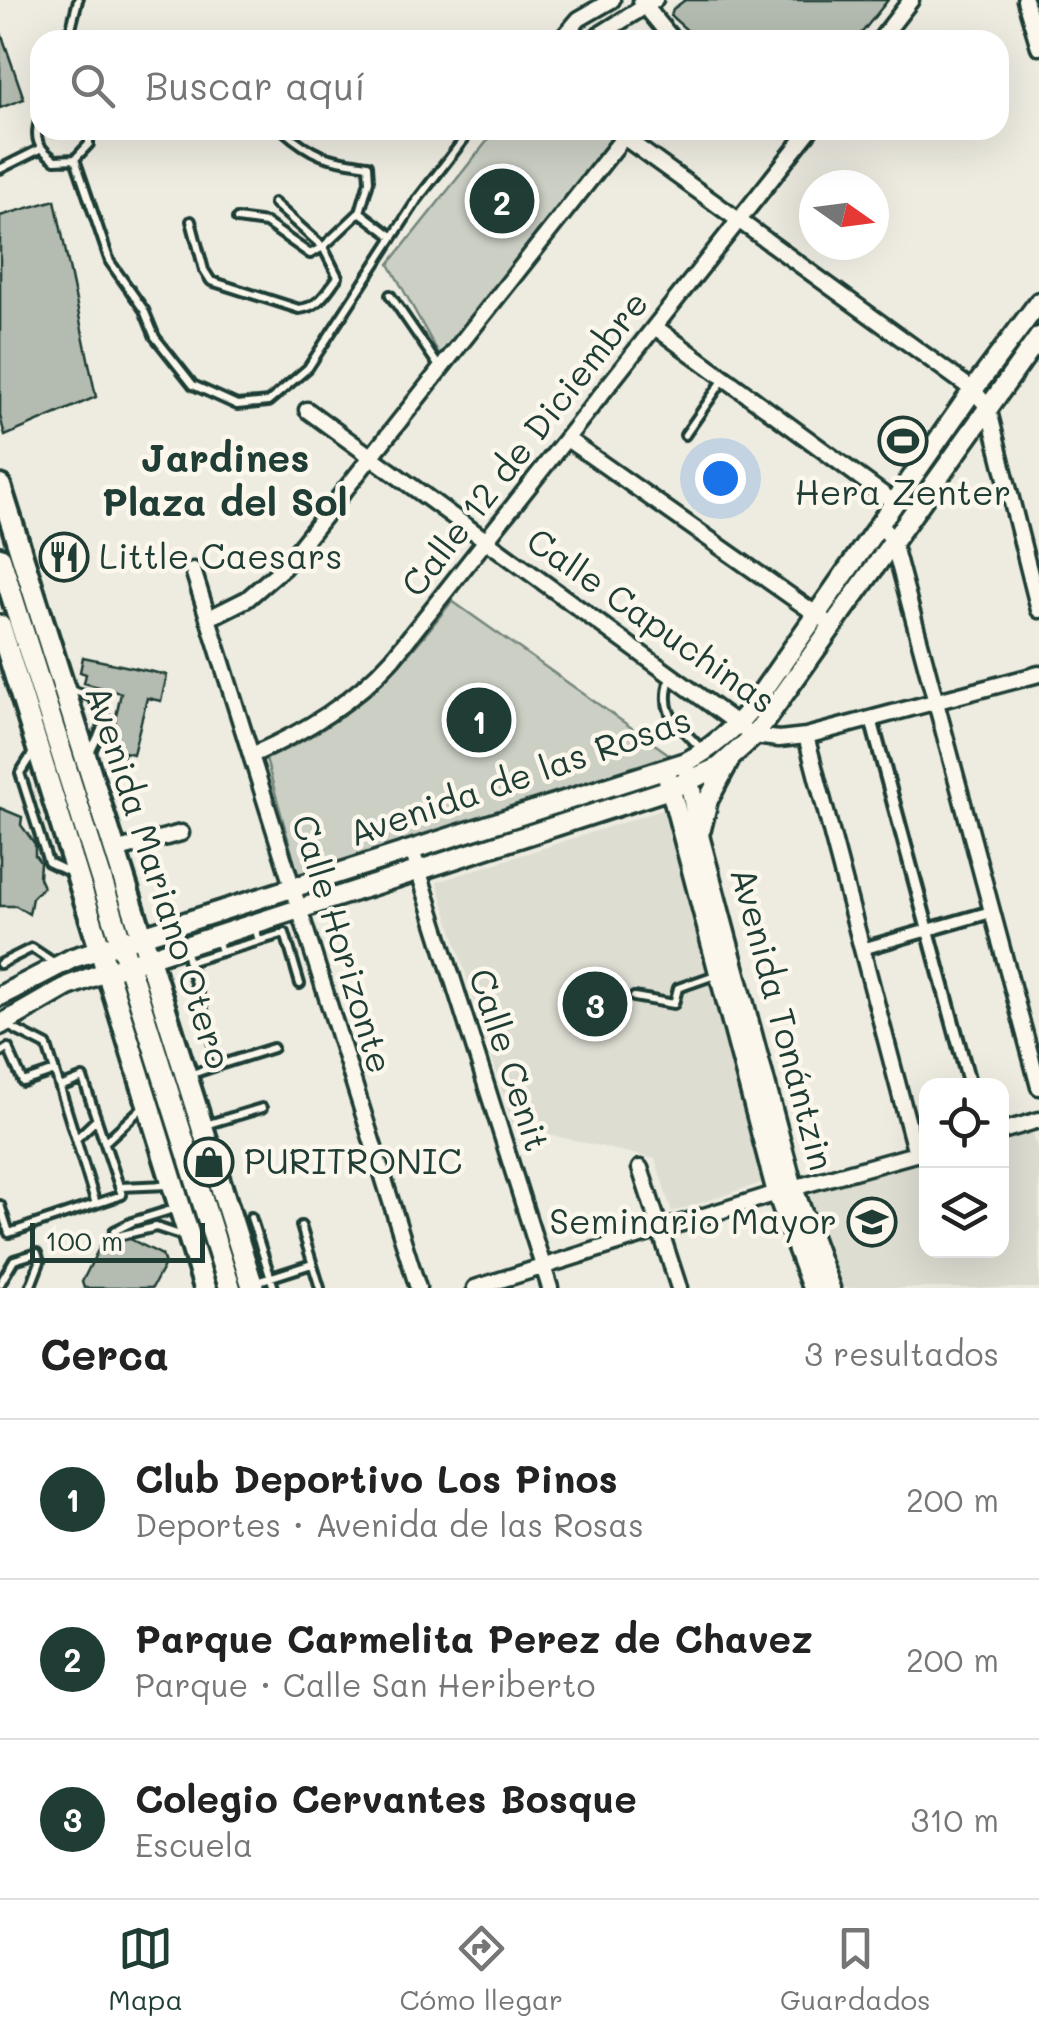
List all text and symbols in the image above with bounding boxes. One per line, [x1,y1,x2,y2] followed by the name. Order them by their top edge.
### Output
[30,30,1009,140] search box
[65,58,120,113] icon: search
[145,60,366,110] text: Buscar aquí
[470,164,534,238] pin: 2
[799,170,889,260] north arrow
[390,281,657,605] street label: Calle 12 de Diciembre
[877,415,929,467] sports icon: Hera Zenter
[102,432,348,526] district label: Jardines Plaza del Sol
[695,453,746,504] your location
[795,468,1011,514] place label: Hera Zenter
[519,516,786,723] street label: Calle Capuchinas
[38,531,90,583] restaurant icon: Little Caesars
[99,532,342,578] place label: Little Caesars
[76,679,244,1074] street label: Avenida Mariano Otero
[446,682,512,758] pin: 1
[342,695,697,855] street label: Avenida de las Rosas
[283,809,405,1078] street label: Calle Horizonte
[721,862,847,1175] street label: Avenida Tonántzin
[460,962,562,1157] street label: Calle Cenit
[562,966,628,1042] pin: 3
[919,1078,1009,1258] map controls
[919,1078,1009,1168] button: locate
[183,1136,235,1188] shop icon: PURITRONIC
[244,1137,462,1183] place label: PURITRONIC
[919,1168,1009,1258] button: layers
[846,1196,898,1248] school or university icon: Seminario Mayor
[549,1197,837,1243] place label: Seminario Mayor
[30,1218,205,1262] scale bar
[45,1222,123,1258] text: 100 m
[40,1326,169,1381] text: Cerca
[804,1332,999,1374] text: 3 resultados
[135,1453,618,1503] text: Club Deportivo Los Pinos
[65,1478,80,1520] text: 1
[906,1478,999,1520] text: 200 m
[135,1503,644,1545] text: Deportes · Avenida de las Rosas
[135,1613,813,1663] text: Parque Carmelita Perez de Chavez
[64,1638,81,1680] text: 2
[906,1638,999,1680] text: 200 m
[135,1663,595,1705] text: Parque · Calle San Heriberto
[135,1773,637,1823] text: Colegio Cervantes Bosque
[63,1798,82,1840] text: 3
[910,1798,999,1840] text: 310 m
[135,1823,253,1865] text: Escuela
[108,1921,183,2017] tab: Mapa
[400,1921,563,2017] tab: Cómo llegar
[780,1921,931,2017] tab: Guardados

